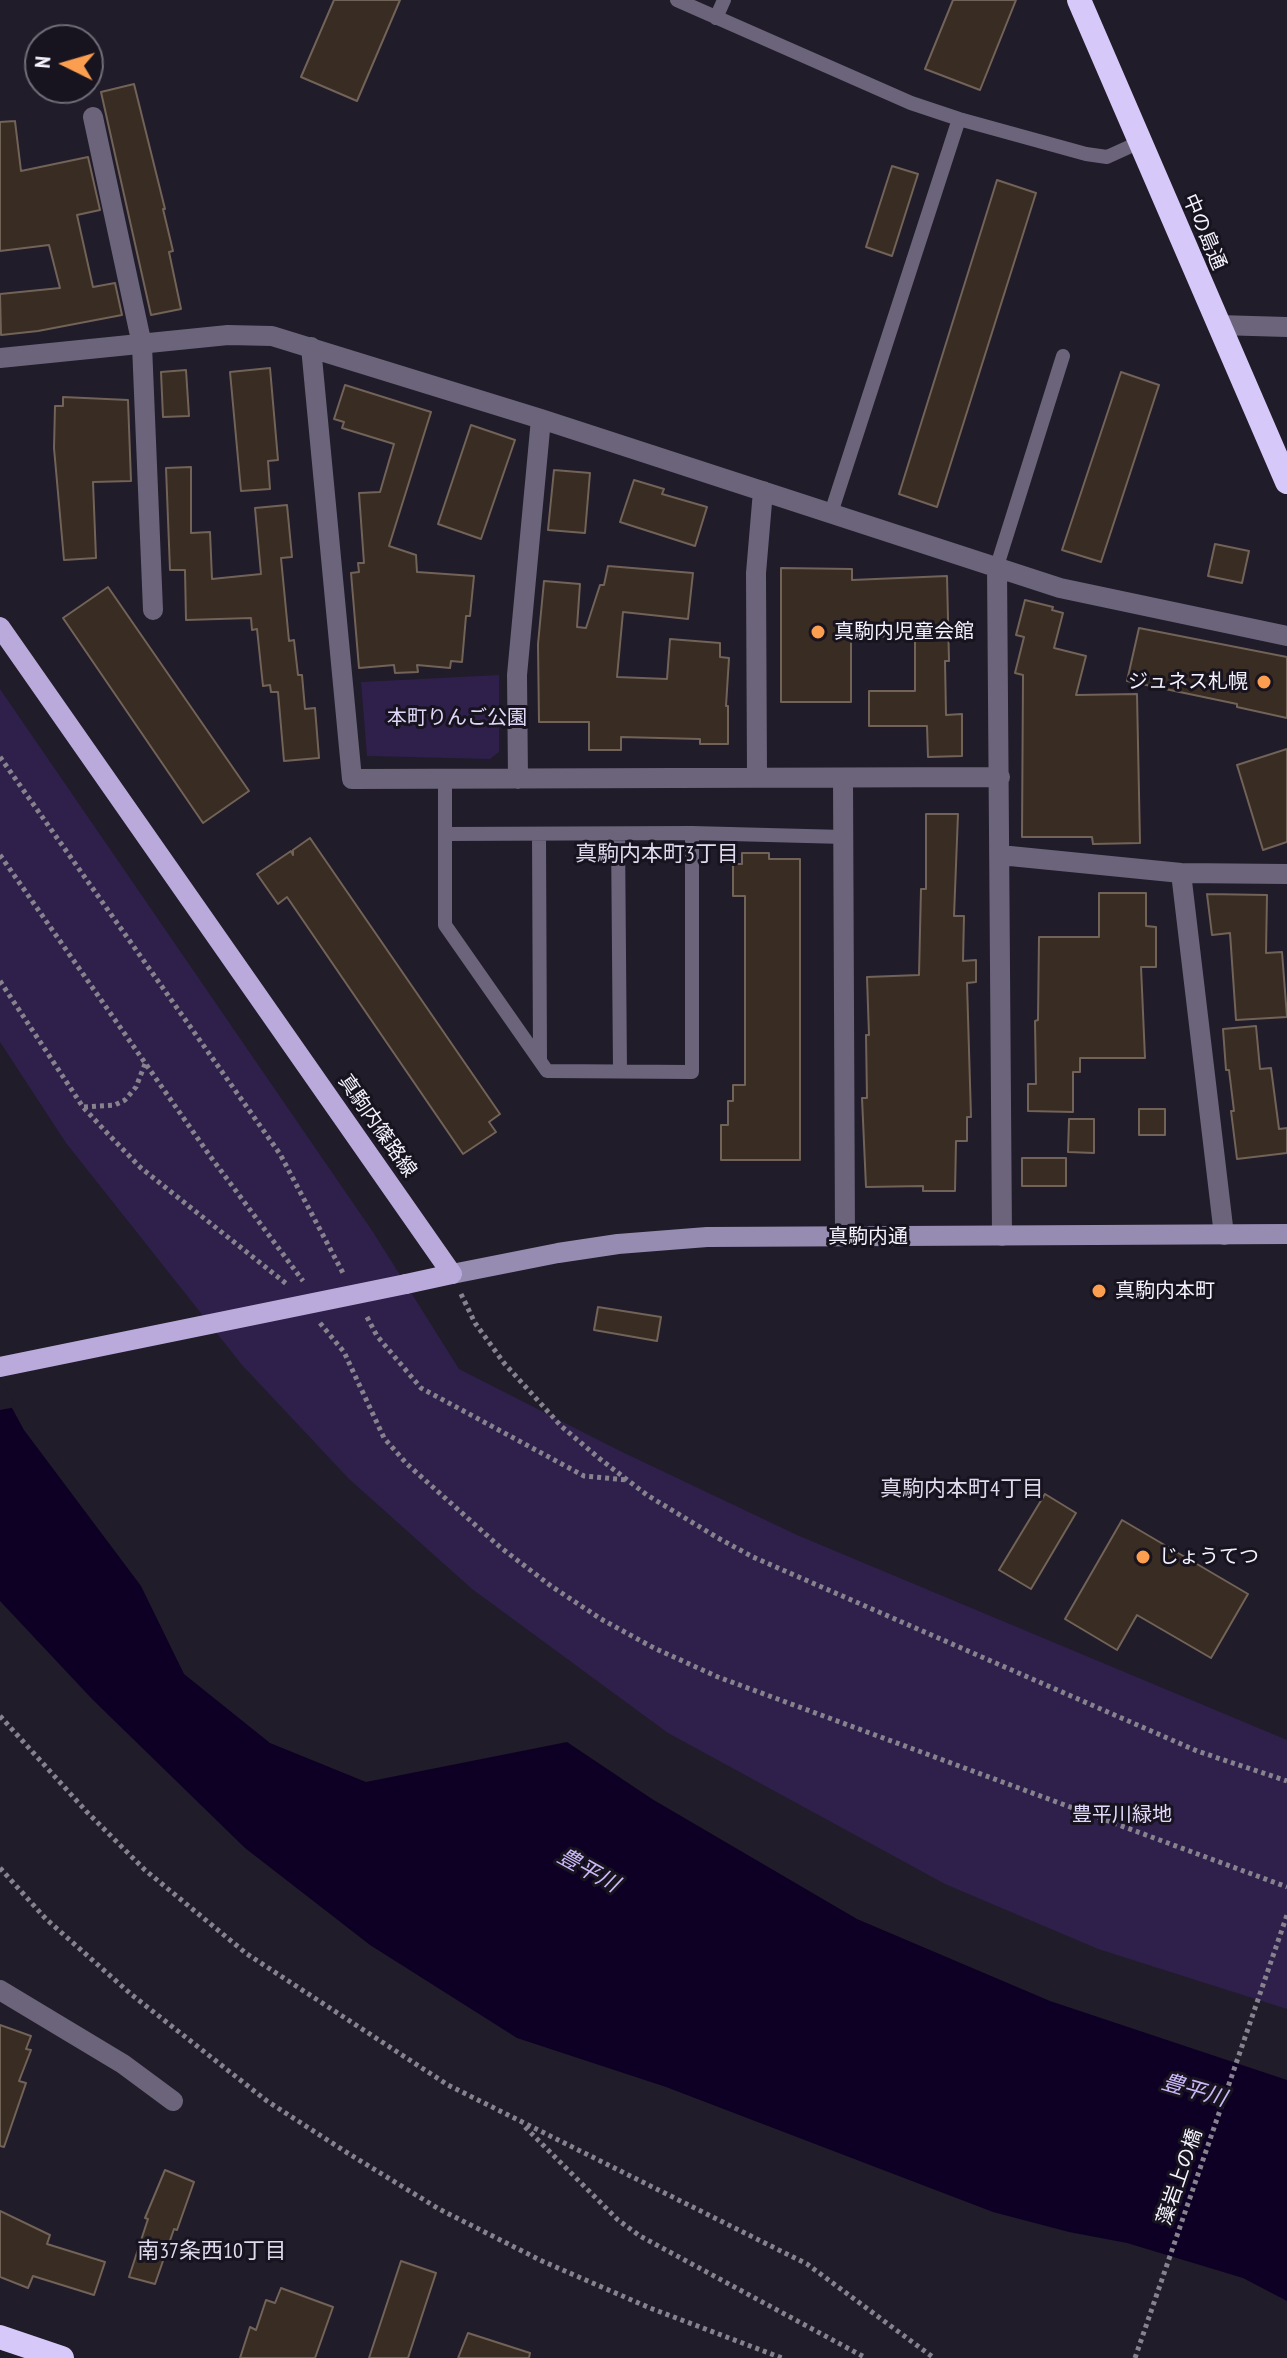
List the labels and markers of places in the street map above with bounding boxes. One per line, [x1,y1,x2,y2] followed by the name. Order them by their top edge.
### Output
[834,620,974,644] place label: 真駒内児童会館
[809,623,827,641] marker: 真駒内児童会館
[1128,670,1248,694] place label: ジュネス札幌
[1255,673,1273,691] marker: ジュネス札幌
[1115,1279,1215,1303] place label: 真駒内本町
[1090,1282,1108,1300] marker: 真駒内本町
[1159,1545,1259,1569] place label: じょうてつ
[1134,1548,1152,1566] marker: じょうてつ

